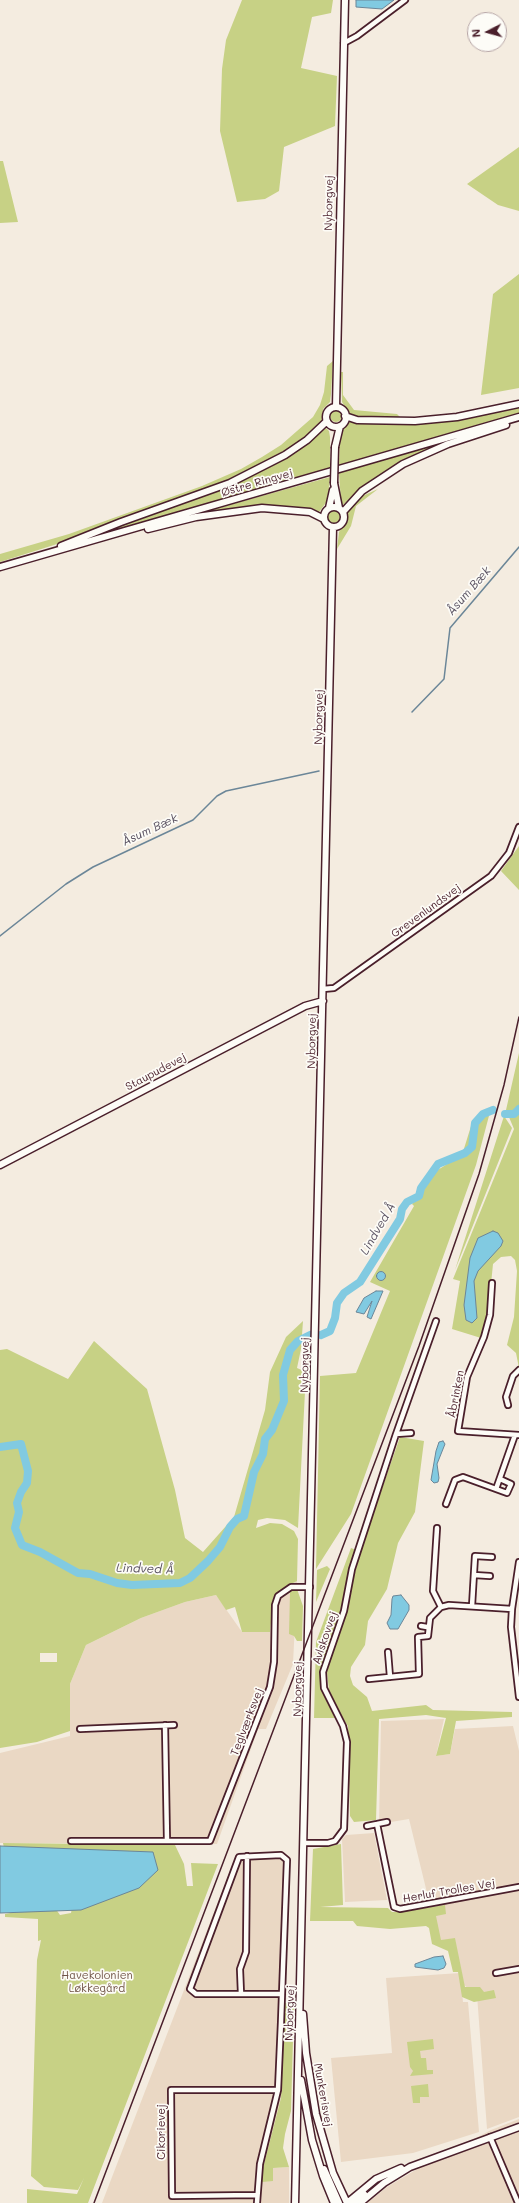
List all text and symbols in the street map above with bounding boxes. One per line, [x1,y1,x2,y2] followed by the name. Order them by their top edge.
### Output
[467,12,507,52] north arrow
[468,28,483,38] text: N
[322,175,336,231] street label: Nyborgvej
[220,466,294,500] street label: Østre Ringvej
[444,564,494,618] water label: Åsum Bæk
[312,689,326,745] street label: Nyborgvej
[120,811,180,849] water label: Åsum Bæk
[389,881,463,941] street label: Grevenlundsvej
[305,1013,319,1069] street label: Nyborgvej
[123,1050,189,1094] street label: Staupudevej
[357,1200,399,1258] water label: Lindved Å
[298,1337,312,1393] street label: Nyborgvej
[445,1369,467,1419] street label: Åbrinken
[116,1561,174,1577] water label: Lindved Å
[310,1610,340,1666] street label: Avlskovvej
[291,1661,305,1717] street label: Nyborgvej
[228,1686,266,1758] street label: Teglværksvej
[402,1876,496,1906] street label: Herluf Trolles Vej
[61,1969,133,1995] park label: Havekolonien Løkkegård
[282,1985,298,2041] street label: Nyborgvej
[311,2062,335,2128] street label: Munkerisvej
[155,2104,169,2160] street label: Cikorievej

